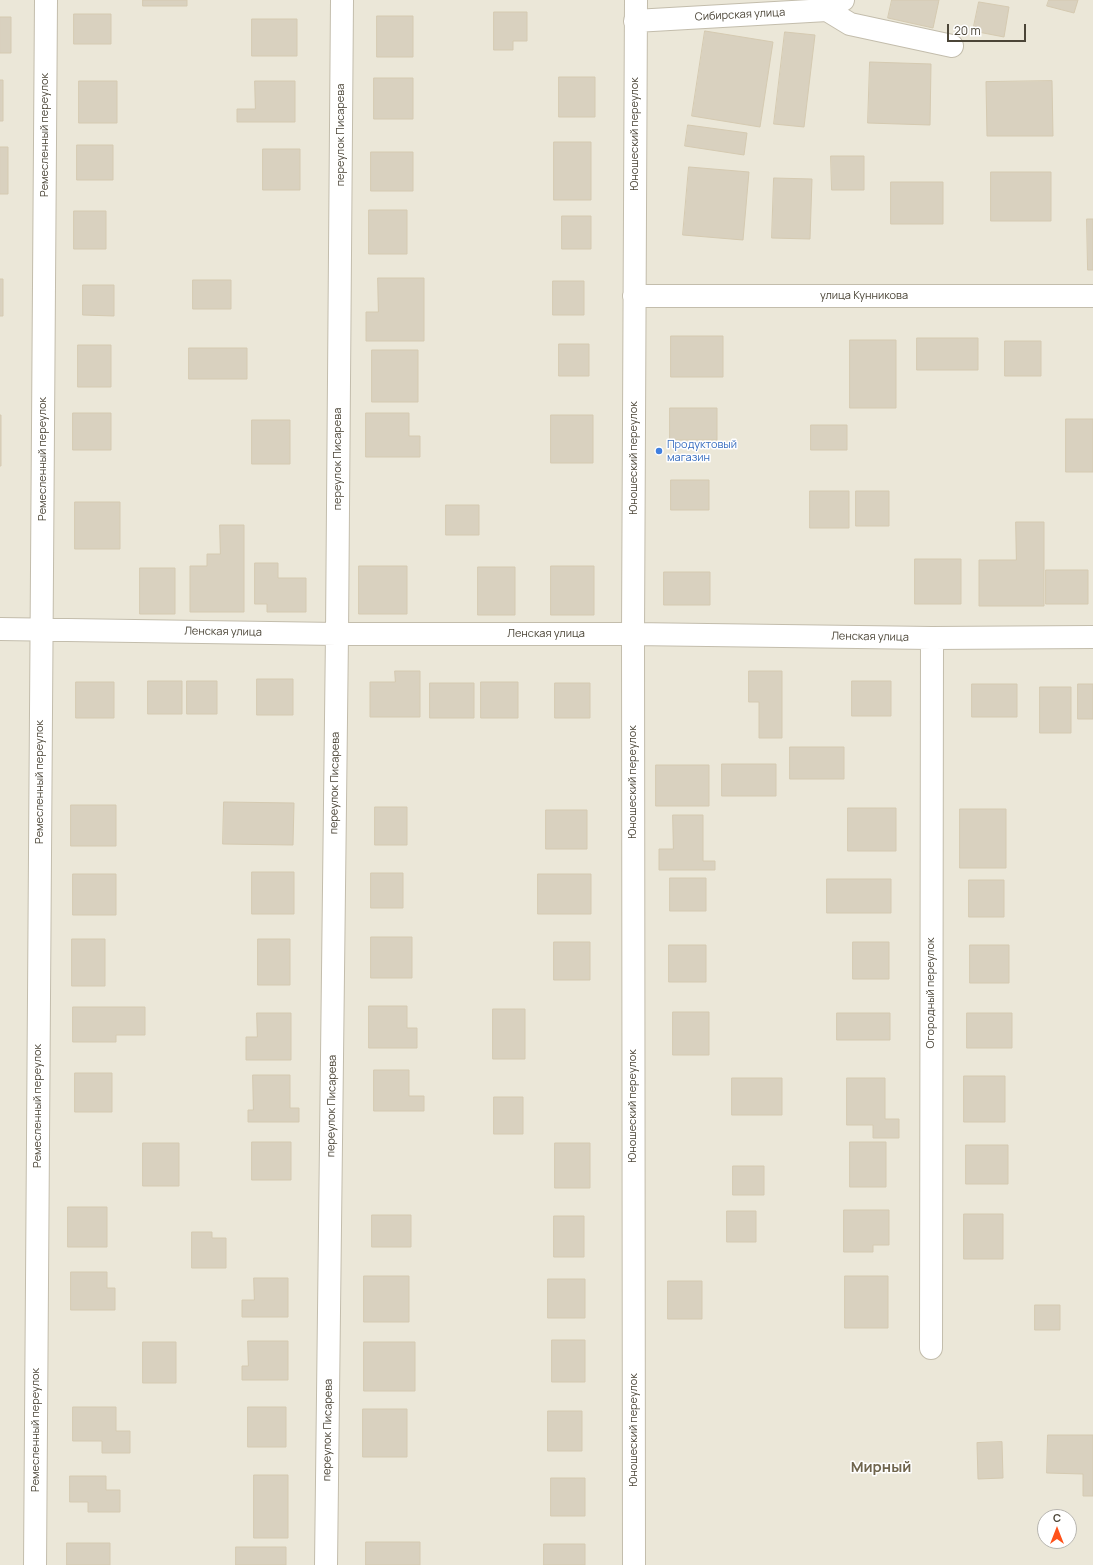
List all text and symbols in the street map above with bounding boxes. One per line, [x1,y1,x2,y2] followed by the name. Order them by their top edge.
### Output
[695,6,785,24] street label: Сибирская улица
[949,16,1028,42] scale bar
[954,22,981,39] text: 20 m
[38,73,52,197] street label: Ремесленный переулок
[628,77,642,191] street label: Юношеский переулок
[334,84,348,186] street label: переулок Писарева
[820,289,908,303] street label: улица Кунникова
[36,397,50,521] street label: Ремесленный переулок
[627,401,641,515] street label: Юношеский переулок
[331,408,345,510] street label: переулок Писарева
[667,438,737,464] place label: Продуктовый магазин
[654,446,664,456] marker: Продуктовый магазин
[184,625,262,639] street label: Ленская улица
[507,627,585,641] street label: Ленская улица
[831,630,909,644] street label: Ленская улица
[33,720,47,844] street label: Ремесленный переулок
[626,725,640,839] street label: Юношеский переулок
[328,732,342,834] street label: переулок Писарева
[924,938,938,1048] street label: Огородный переулок
[31,1044,45,1168] street label: Ремесленный переулок
[626,1049,640,1163] street label: Юношеский переулок
[325,1055,339,1157] street label: переулок Писарева
[29,1368,43,1492] street label: Ремесленный переулок
[627,1373,641,1487] street label: Юношеский переулок
[321,1379,335,1481] street label: переулок Писарева
[851,1459,911,1477] district label: Мирный
[1037,1509,1077,1549] north arrow
[1053,1510,1061,1525] text: С

